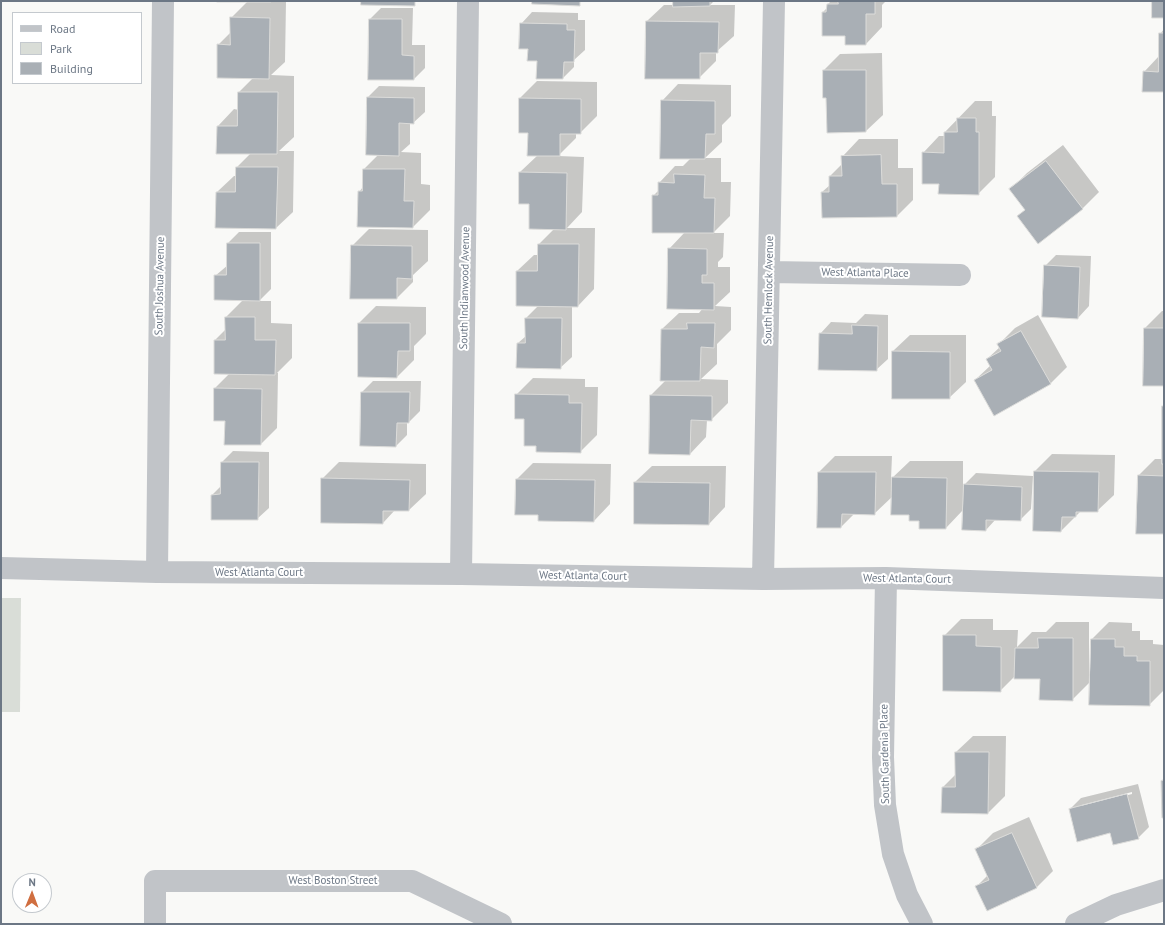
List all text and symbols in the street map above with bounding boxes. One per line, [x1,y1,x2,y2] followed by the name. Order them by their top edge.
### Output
[12,12,142,84] legend
[50,21,75,36] text: Road
[50,41,72,56] text: Park
[50,61,93,76] text: Building
[457,226,473,350] street label: South Indianwood Avenue
[761,235,777,345] street label: South Hemlock Avenue
[153,237,167,335] street label: South Joshua Avenue
[821,266,909,280] street label: West Atlanta Place
[215,566,303,580] street label: West Atlanta Court
[539,569,627,583] street label: West Atlanta Court
[863,572,951,586] street label: West Atlanta Court
[878,704,892,804] street label: South Gardenia Place
[12,873,52,913] north arrow
[288,874,378,888] street label: West Boston Street
[28,875,36,889] text: N

